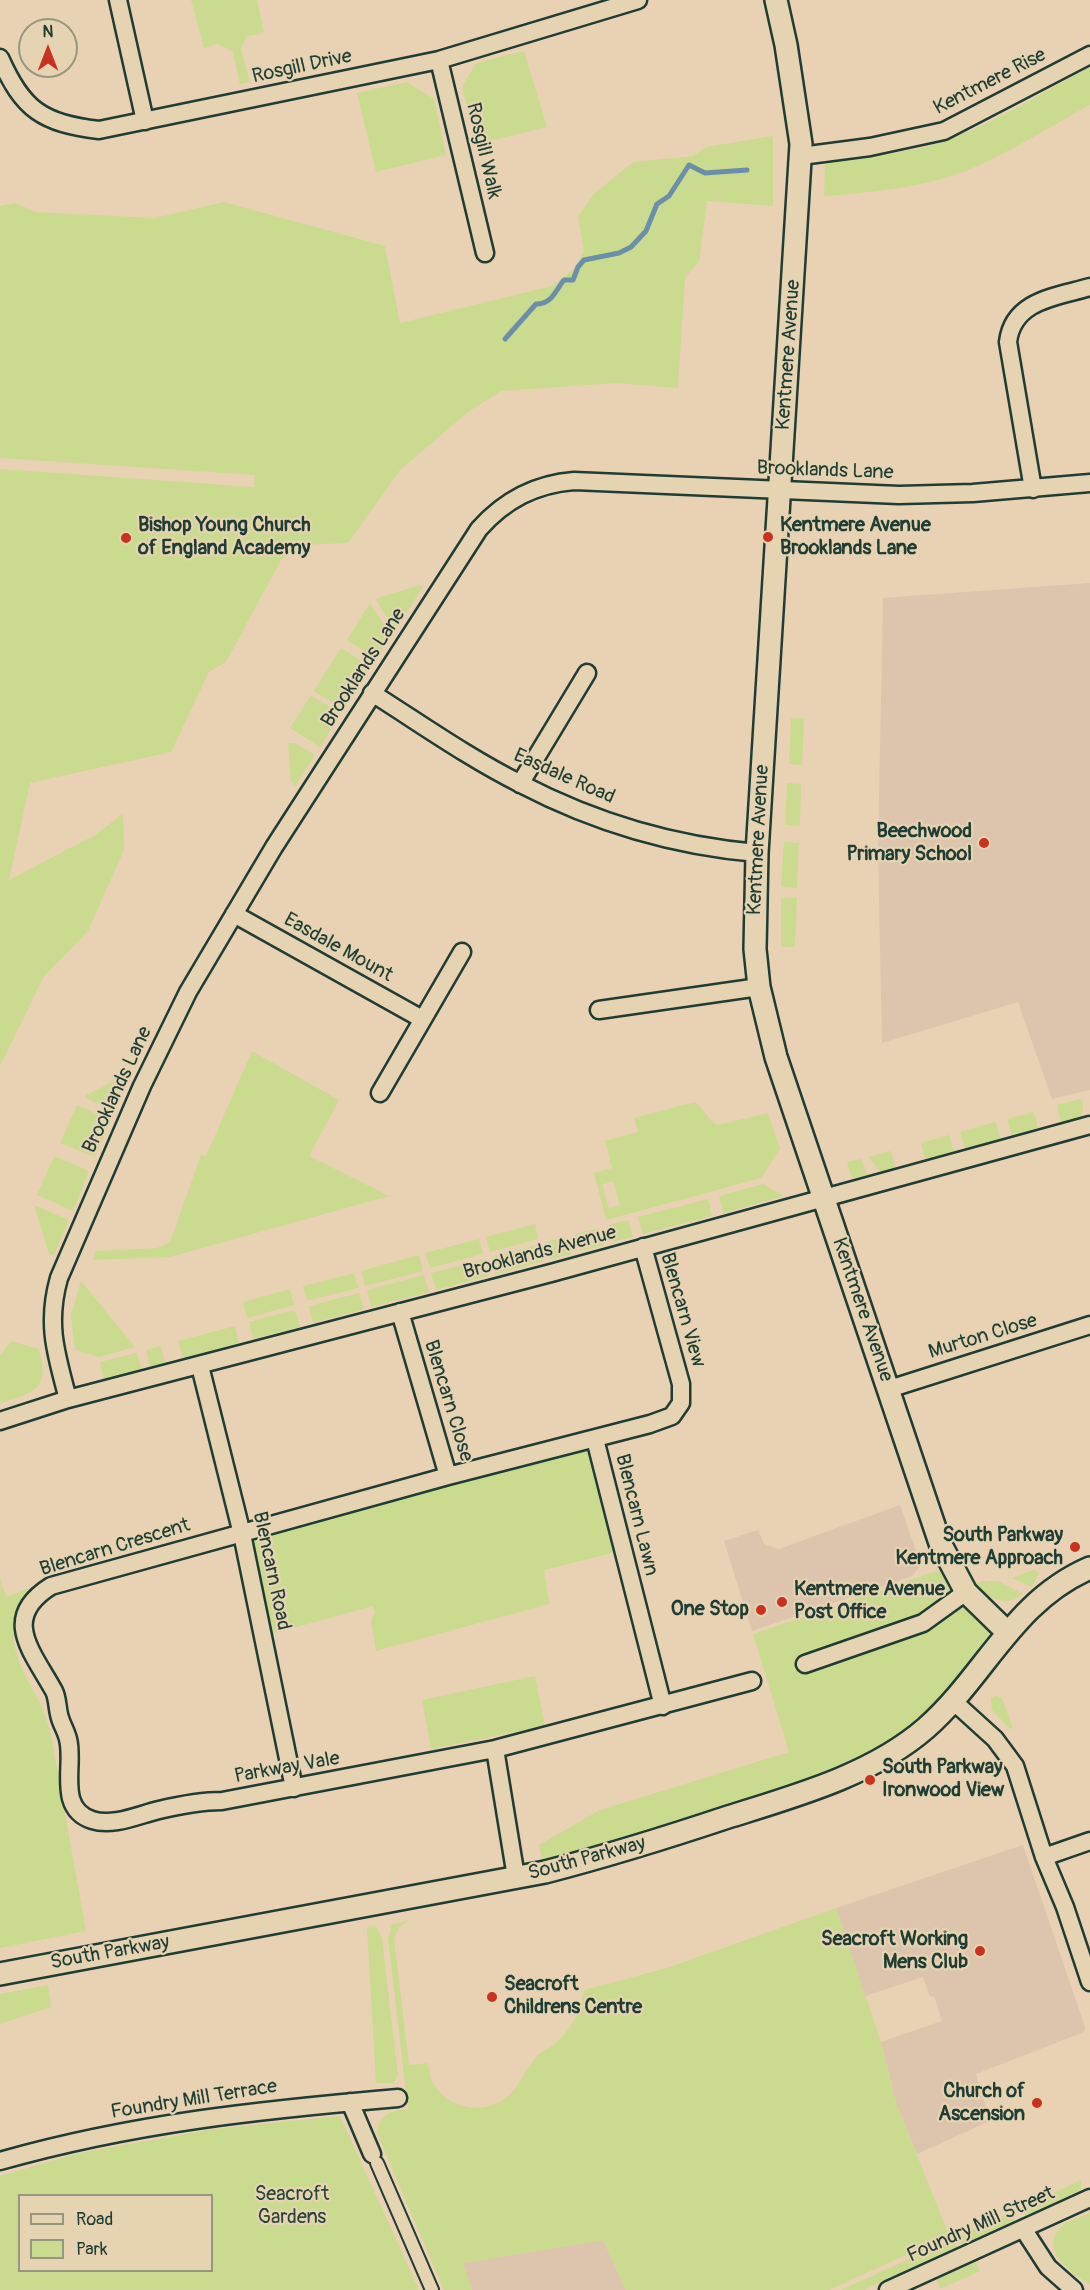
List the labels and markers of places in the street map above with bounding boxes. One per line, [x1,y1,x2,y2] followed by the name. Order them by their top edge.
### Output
[138,514,311,561] place label: Bishop Young Church of England Academy
[780,514,931,561] place label: Kentmere Avenue Brooklands Lane
[761,530,775,544] marker: Kentmere Avenue Brooklands Lane
[119,531,133,545] marker: Bishop Young Church of England Academy
[847,820,972,867] place label: Beechwood Primary School
[977,836,991,850] marker: Beechwood Primary School
[896,1524,1063,1571] place label: South Parkway Kentmere Approach
[1068,1540,1082,1554] marker: South Parkway Kentmere Approach
[794,1578,945,1625] place label: Kentmere Avenue Post Office
[775,1595,789,1609] marker: Kentmere Avenue Post Office
[671,1598,749,1622] place label: One Stop
[754,1603,768,1617] marker: One Stop
[882,1756,1004,1803] place label: South Parkway Ironwood View
[863,1773,877,1787] marker: South Parkway Ironwood View
[821,1928,968,1975] place label: Seacroft Working Mens Club
[973,1944,987,1958] marker: Seacroft Working Mens Club
[504,1973,642,2020] place label: Seacroft Childrens Centre
[485,1990,499,2004] marker: Seacroft Childrens Centre
[938,2080,1025,2127] place label: Church of Ascension
[1030,2096,1044,2110] marker: Church of Ascension

